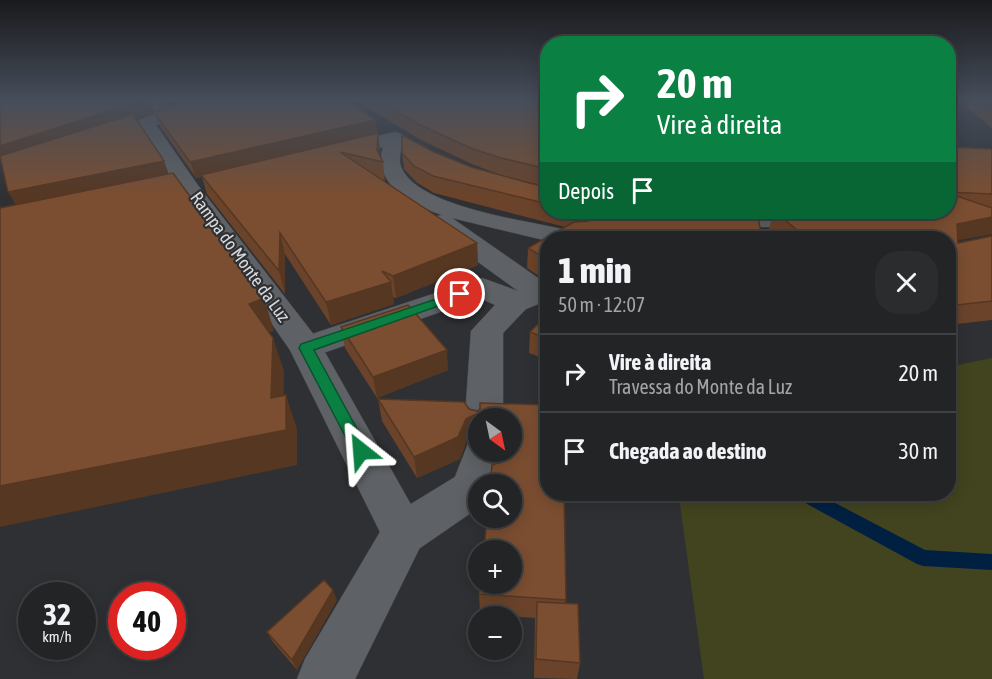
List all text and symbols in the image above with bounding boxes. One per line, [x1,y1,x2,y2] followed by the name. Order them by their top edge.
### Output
[657,59,732,107] text: 20 m
[558,60,636,138] icon: right
[657,109,782,140] text: Vire à direita
[626,174,659,207] icon: arrive
[558,178,614,204] text: Depois
[186,188,295,326] street label: Rampa do Monte da Luz
[558,249,632,291] text: 1 min
[875,251,938,314] button: close
[434,268,485,319] pin
[443,277,476,310] icon: arrive
[558,293,645,316] text: 50 m · 12:07
[609,349,711,375] text: Vire à direita
[558,357,591,390] icon: right
[898,360,938,386] text: 20 m
[609,375,792,398] text: Travessa do Monte da Luz
[468,408,522,462] north arrow
[468,408,522,660] map controls
[329,419,393,483] position arrow
[558,435,591,468] icon: arrive
[609,438,767,464] text: Chegada ao destino
[898,438,938,464] text: 30 m
[468,474,522,528] button: search
[468,540,522,594] button: +
[108,582,186,660] speed limit sign: 40
[43,597,71,631] text: 32
[468,606,522,660] button: −
[42,628,72,645] text: km/h

